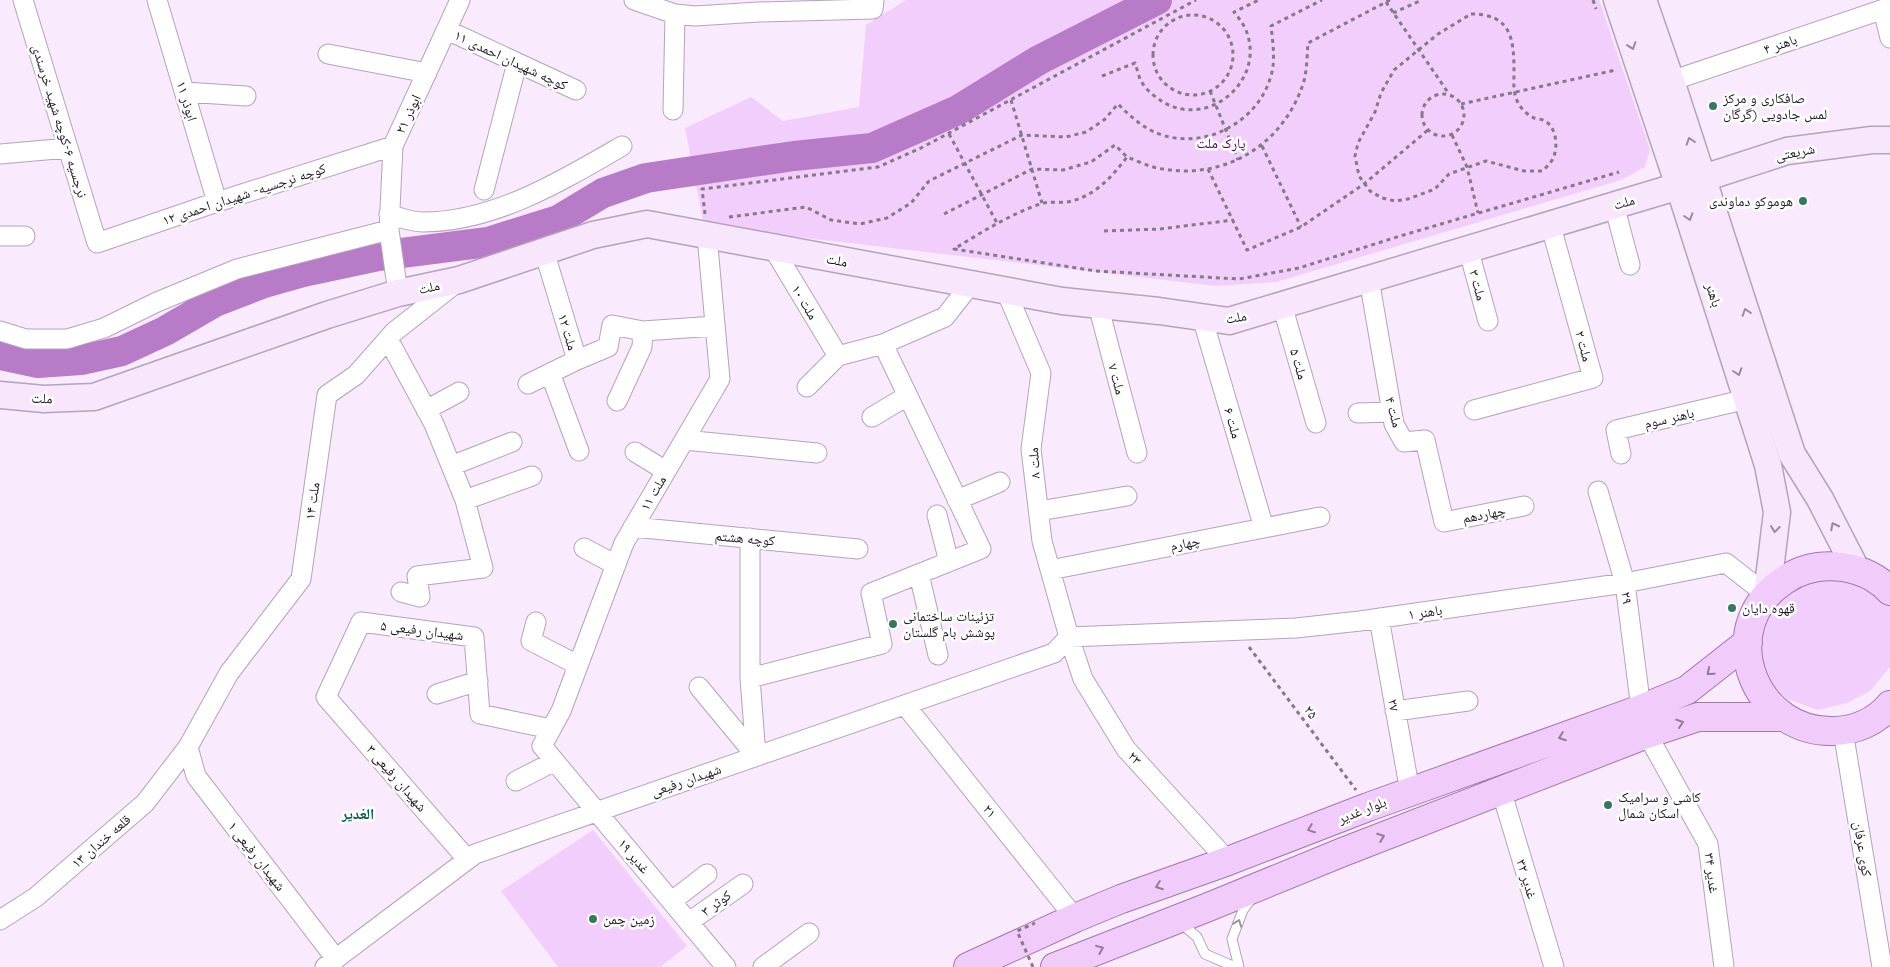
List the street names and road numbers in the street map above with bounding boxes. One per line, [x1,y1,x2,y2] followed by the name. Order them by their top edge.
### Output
[452,26,571,94] street label: کوچه شهیدان احمدی ۱۱
[1761,30,1799,58] street label: ۴ باهنر
[28,42,92,200] street label: نرجسیه ۶-کوچه شهید خرسندی
[172,79,202,123] street label: ابوذر ۱۱
[391,91,425,137] street label: ۲۱ ابوذر
[1774,139,1816,165] street label: شریعتی
[160,159,328,229] street label: کوچه نرجسیه- شهیدان احمدی ۱۲
[1611,190,1637,214] street label: ملت
[825,249,849,271] street label: ملت
[1465,268,1491,302] street label: ۳ ملت
[417,276,441,298] street label: ملت
[1701,280,1726,309] street label: باهنر
[788,281,822,323] street label: ملت ۱۰
[1224,306,1248,328] street label: ملت
[554,311,582,353] street label: ۱۲ ملت
[1571,329,1597,363] street label: ۲ ملت
[1286,346,1312,382] street label: ۵ ملت
[1104,362,1130,396] street label: ۷ ملت
[31,389,53,407] street label: ملت
[1381,395,1407,429] street label: ۴ ملت
[1642,403,1696,433] street label: باهنر سوم
[1220,405,1246,441] street label: ۶ ملت
[1024,447,1044,479] street label: ۸ ملت
[636,472,670,514] street label: ۱۱ ملت
[300,481,324,521] street label: ۱۴ ملت
[1461,501,1507,528] street label: چهاردهم
[714,526,776,551] street label: کوچه هشتم
[1169,531,1202,556] street label: چهارم
[1617,591,1637,605] street label: ۲۹
[1407,601,1443,623] street label: باهنر ۱
[379,616,465,644] street label: ۵ شهیدان رفیعی
[1384,697,1404,713] street label: ۲۷
[1300,702,1322,722] street label: ۲۵
[363,741,431,815] street label: ۳ شهیدان رفیعی
[1124,747,1146,769] street label: ۲۳
[648,760,724,800] street label: شهیدان رفیعی
[1334,792,1389,828] street label: بلوار غدیر
[979,800,1001,822] street label: ۲۱
[68,810,134,872] street label: ۱۳ قلعه خندان
[224,818,290,894] street label: ۱ شهیدان رفیعی
[1850,820,1876,878] street label: کوی عرفان
[614,835,654,877] street label: ۱۹ غدیر
[1701,852,1723,894] street label: ۳۴ غدیر
[1512,857,1542,901] street label: ۳۲ غدیر
[697,886,735,920] street label: ۳ کوثر

